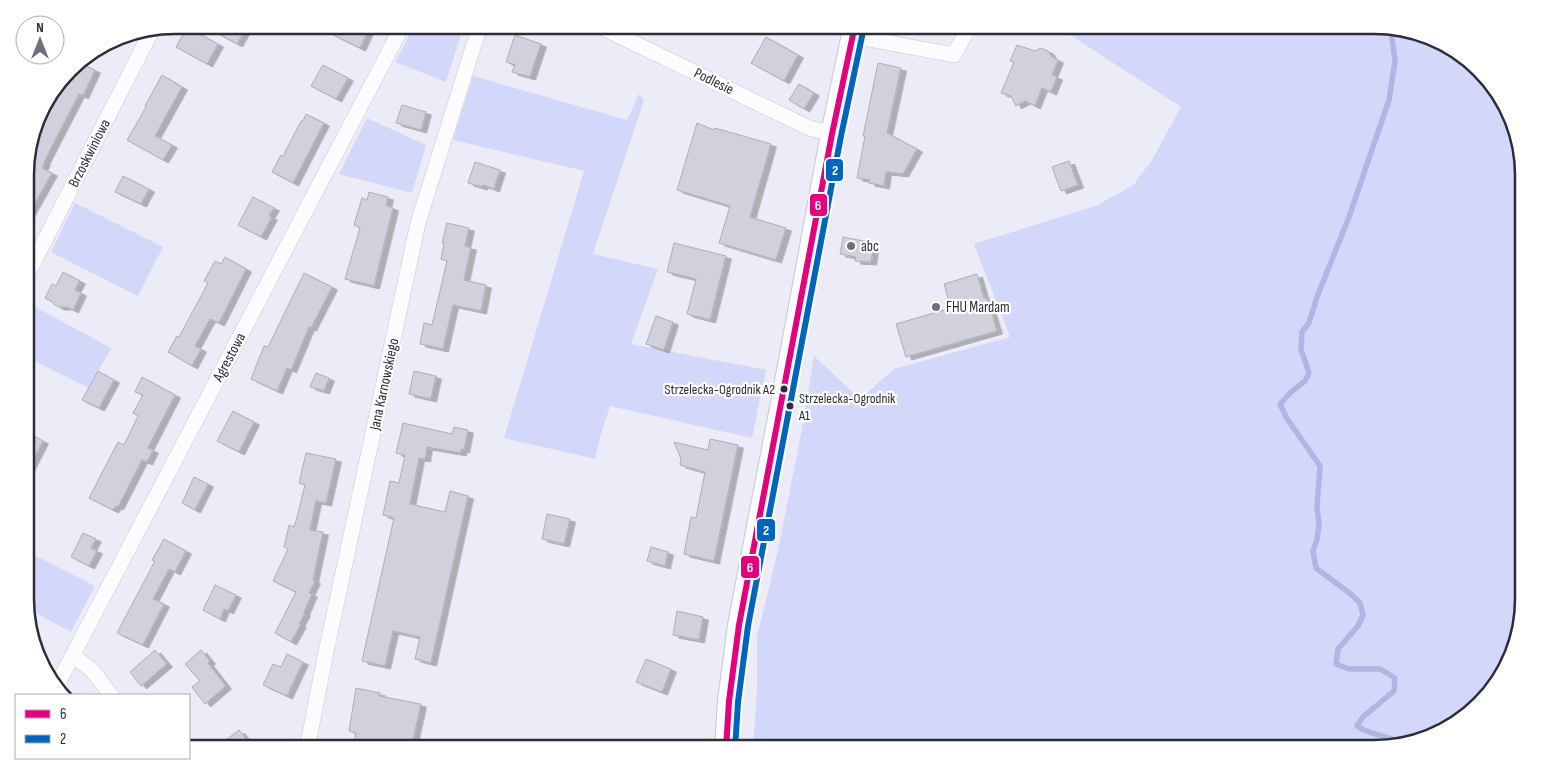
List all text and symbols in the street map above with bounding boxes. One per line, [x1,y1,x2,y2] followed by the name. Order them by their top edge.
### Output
[15,15,65,65] north arrow
[36,19,44,36] text: N
[691,64,737,99] street label: Podlesie
[64,116,115,191] street label: Brzoskwiniowa
[825,158,844,182] line badge: 2
[832,162,838,179] text: 2
[809,193,828,217] line badge: 6
[815,197,822,214] text: 6
[861,237,879,256] place label: abc
[845,240,857,252] marker: abc
[946,298,1010,317] place label: FHU Mardam
[930,301,942,313] marker: FHU Mardam
[208,329,250,386] street label: Agrestowa
[365,336,403,433] street label: Jana Karnowskiego
[664,381,775,398] place label: Strzelecka-Ogrodnik A2
[779,384,789,394] marker: Strzelecka-Ogrodnik A2
[798,390,896,424] place label: Strzelecka-Ogrodnik A1
[785,401,795,411] marker: Strzelecka-Ogrodnik A1
[756,518,776,542] line badge: 2
[763,522,769,539] text: 2
[740,555,760,579] line badge: 6
[747,559,754,576] text: 6
[15,694,190,759] legend
[60,705,67,724] text: 6
[60,730,66,749] text: 2

